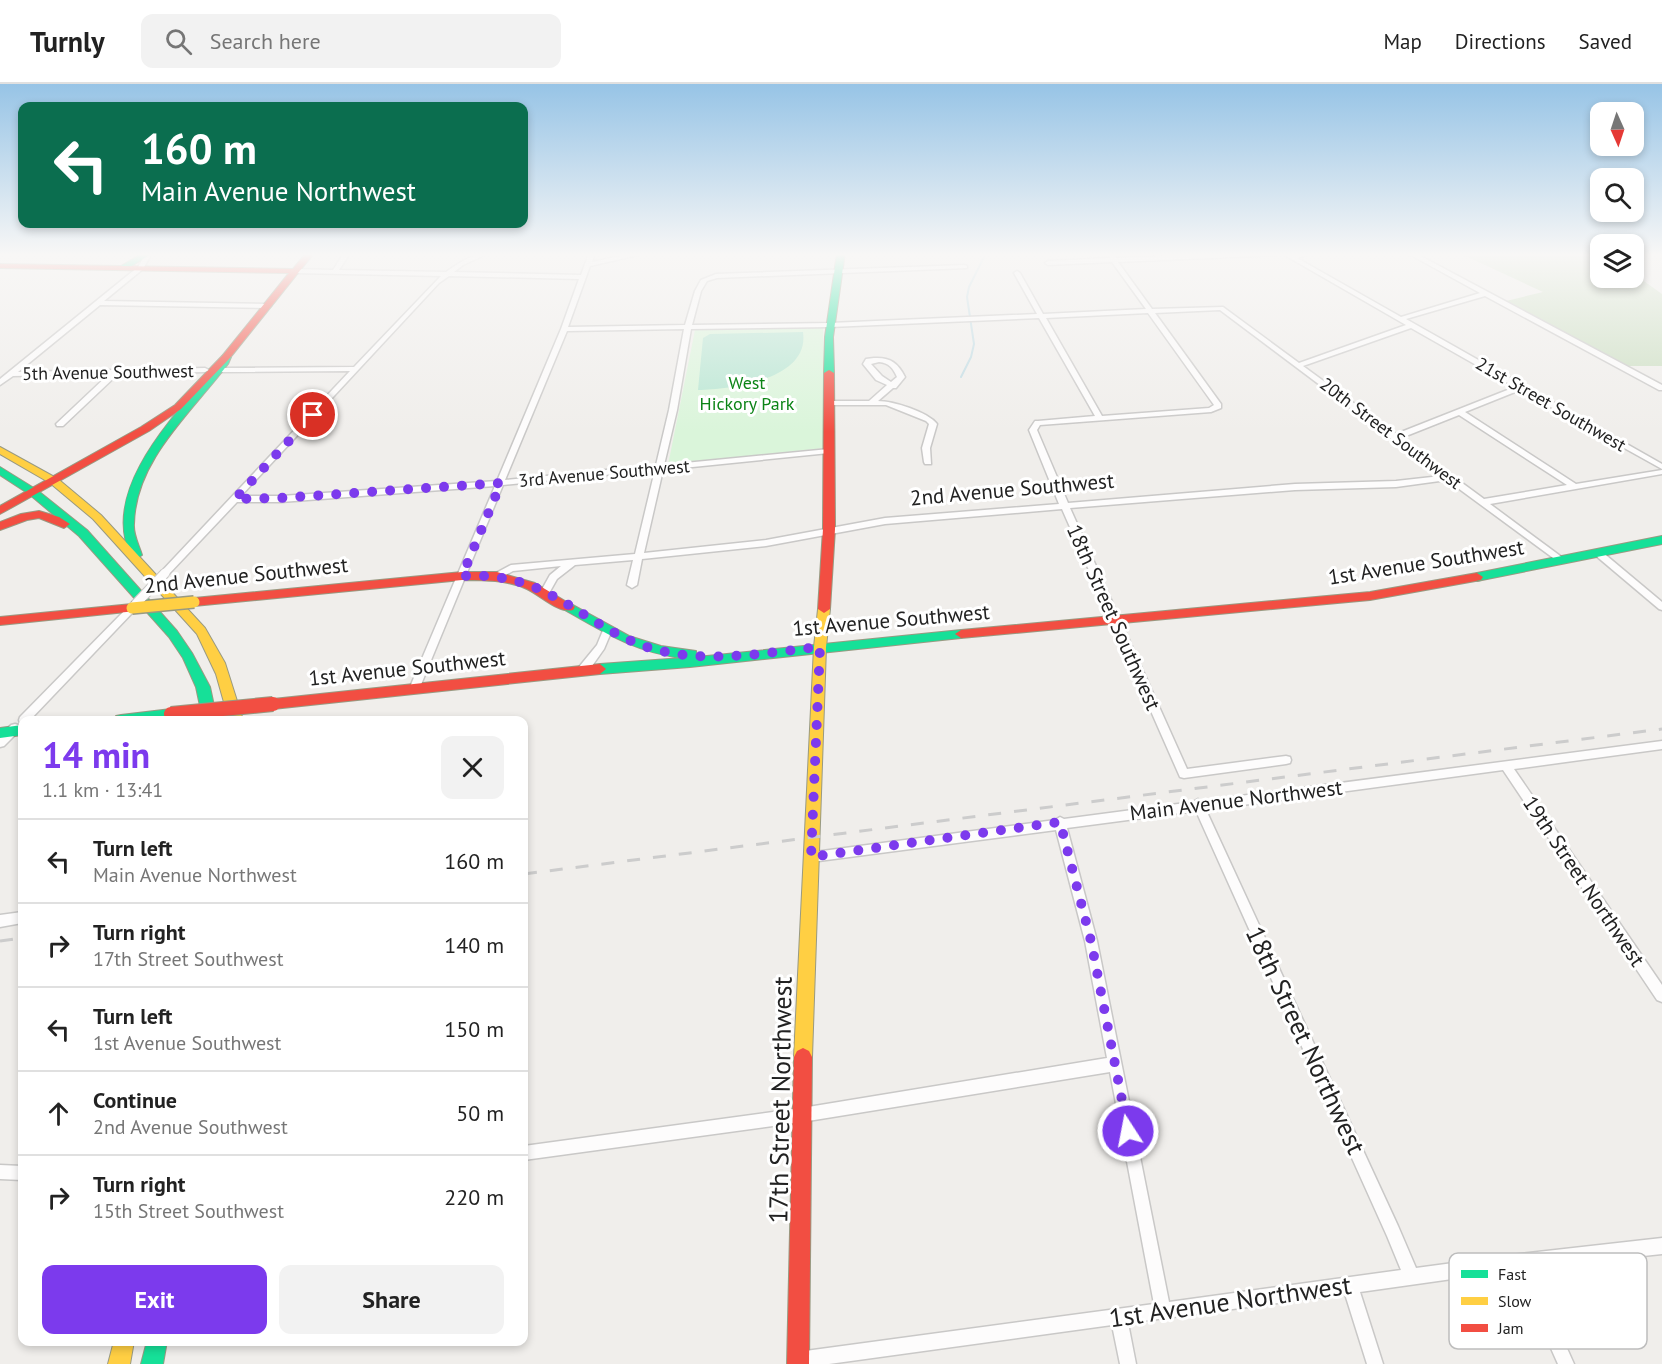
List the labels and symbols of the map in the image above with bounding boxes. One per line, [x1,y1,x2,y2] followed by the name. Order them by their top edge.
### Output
[1590,102,1644,156] north arrow
[1472,352,1630,456] street label: 21st Street Southwest
[22,359,194,385] street label: 5th Avenue Southwest
[700,371,795,415] park label: West Hickory Park
[1315,372,1467,494] street label: 20th Street Southwest
[287,389,338,440] pin
[518,454,690,492] street label: 3rd Avenue Southwest
[909,467,1115,511] street label: 2nd Avenue Southwest
[1061,520,1167,714] street label: 18th Street Southwest
[1326,533,1526,591] street label: 1st Avenue Southwest
[143,551,349,599] street label: 2nd Avenue Southwest
[791,598,991,642] street label: 1st Avenue Southwest
[307,644,507,692] street label: 1st Avenue Southwest
[1128,774,1344,826] street label: Main Avenue Northwest
[1517,791,1651,971] street label: 19th Street Northwest
[1239,921,1373,1159] street label: 18th Street Northwest
[761,976,799,1224] street label: 17th Street Northwest
[1096,1099,1160,1163] position arrow
[1449,1253,1647,1349] legend
[1498,1264,1527,1284] text: Fast
[1107,1268,1353,1334] street label: 1st Avenue Northwest
[1498,1291,1532,1311] text: Slow
[1497,1318,1524,1338] text: Jam

